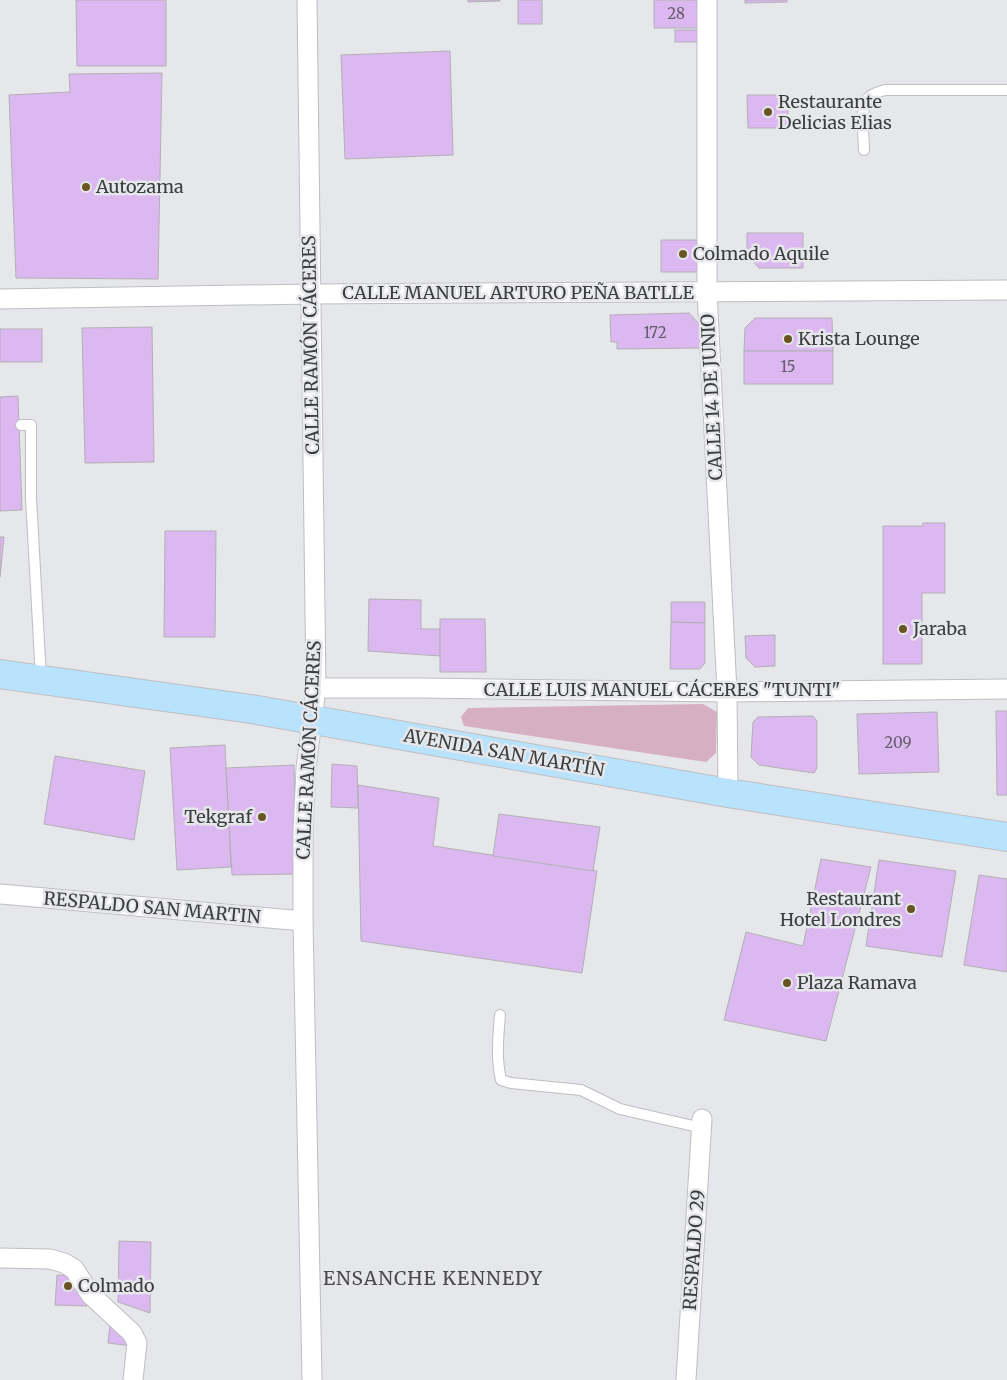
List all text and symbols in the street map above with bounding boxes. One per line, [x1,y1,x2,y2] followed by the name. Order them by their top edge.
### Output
[667,4,685,23] house number: 28
[778,90,892,134] place label: Restaurante Delicias Elias
[762,106,774,118] marker: Restaurante Delicias Elias
[95,175,184,198] place label: Autozama
[80,181,92,193] marker: Autozama
[297,235,324,455] street label: CALLE RAMÓN CÁCERES
[693,242,829,265] place label: Colmado Aquile
[677,248,689,260] marker: Colmado Aquile
[342,281,694,304] street label: CALLE MANUEL ARTURO PEÑA BATLLE
[696,313,727,481] street label: CALLE 14 DE JUNIO
[643,323,667,342] house number: 172
[798,327,920,350] place label: Krista Lounge
[782,333,794,345] marker: Krista Lounge
[780,357,796,376] house number: 15
[912,617,967,640] place label: Jaraba
[897,623,909,635] marker: Jaraba
[291,640,326,860] street label: CALLE RAMÓN CÁCERES
[484,678,840,701] street label: CALLE LUIS MANUEL CÁCERES "TUNTI"
[401,723,606,782] street label: AVENIDA SAN MARTÍN
[884,733,912,752] house number: 209
[184,805,253,828] place label: Tekgraf
[256,811,268,823] marker: Tekgraf
[42,887,262,928] street label: RESPALDO SAN MARTIN
[780,887,901,931] place label: Restaurant Hotel Londres
[905,903,917,915] marker: Restaurant Hotel Londres
[797,971,917,994] place label: Plaza Ramava
[781,977,793,989] marker: Plaza Ramava
[678,1189,709,1311] street label: RESPALDO 29
[323,1266,543,1290] district label: ENSANCHE KENNEDY
[78,1274,155,1297] place label: Colmado
[62,1280,74,1292] marker: Colmado

